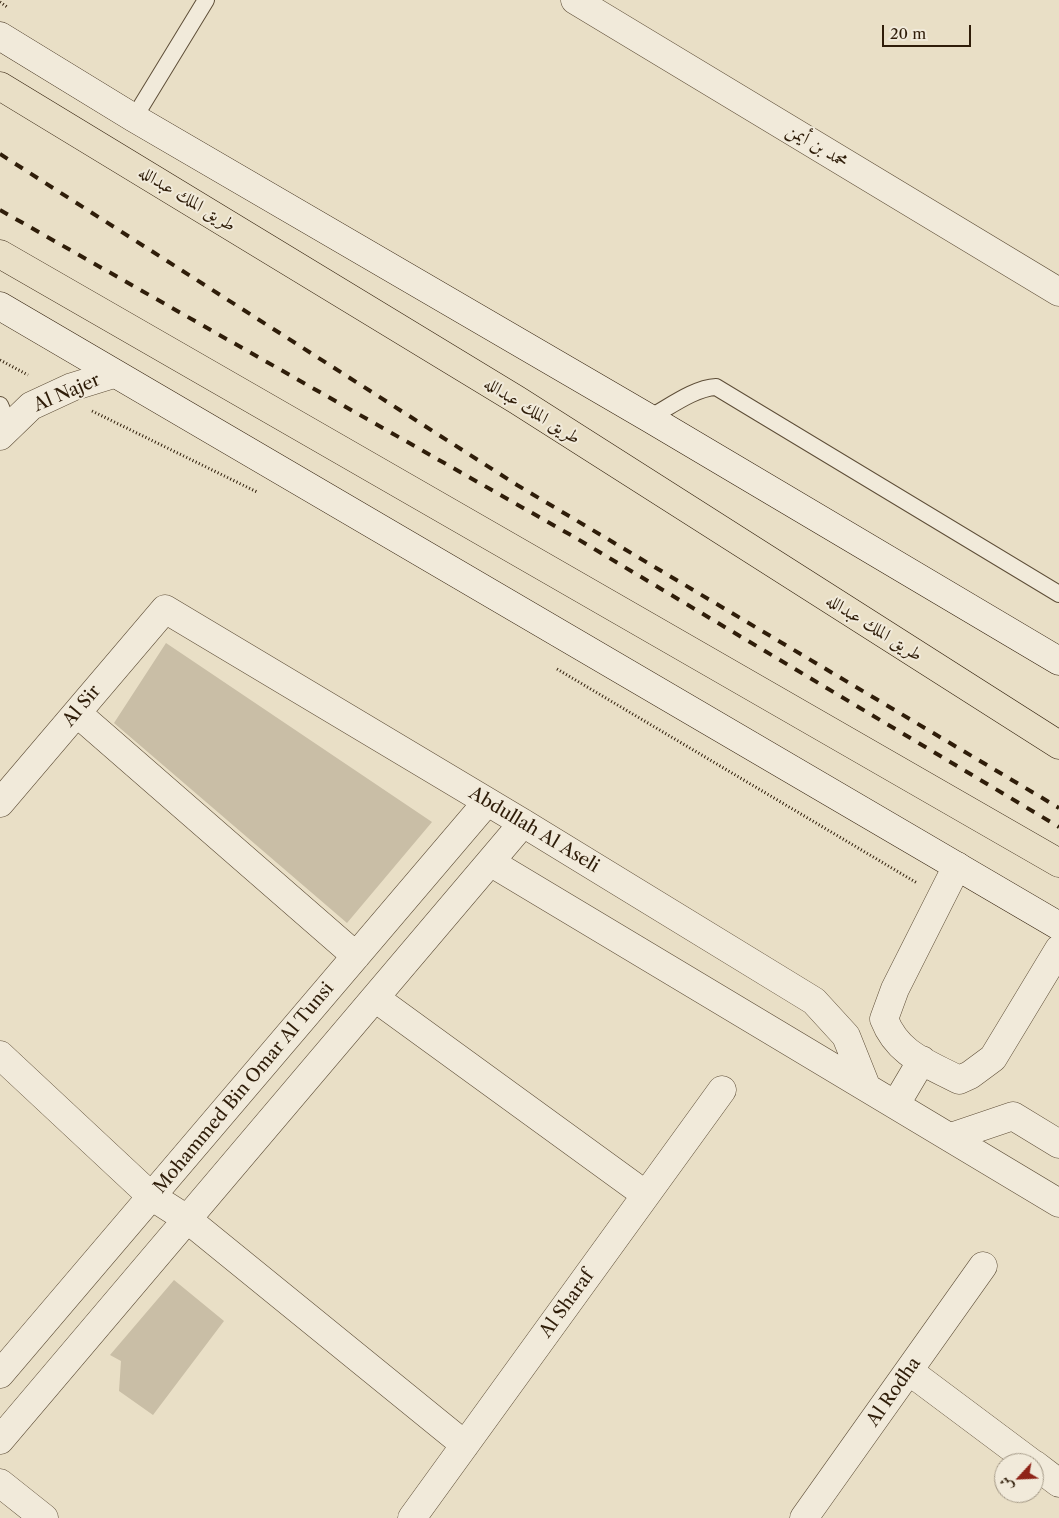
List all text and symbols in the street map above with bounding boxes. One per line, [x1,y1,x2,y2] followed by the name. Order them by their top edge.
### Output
[884,15,973,47] scale bar
[890,24,926,43] text: 20 m
[782,119,852,173] street label: محمد بن أيمن
[134,162,240,236] street label: طريق الملك عبدالله
[30,369,104,417] street label: Al Najer
[480,373,584,449] street label: طريق الملك عبدالله
[822,590,926,666] street label: طريق الملك عبدالله
[59,681,105,731] street label: Al Sir
[465,783,603,877] street label: Abdullah Al Aseli
[149,978,339,1198] street label: Mohammed Bin Omar Al Tunsi
[535,1266,599,1342] street label: Al Sharaf
[862,1353,926,1431] street label: Al Rodha
[994,1453,1044,1503] north arrow
[995,1474,1017,1494] text: ش

